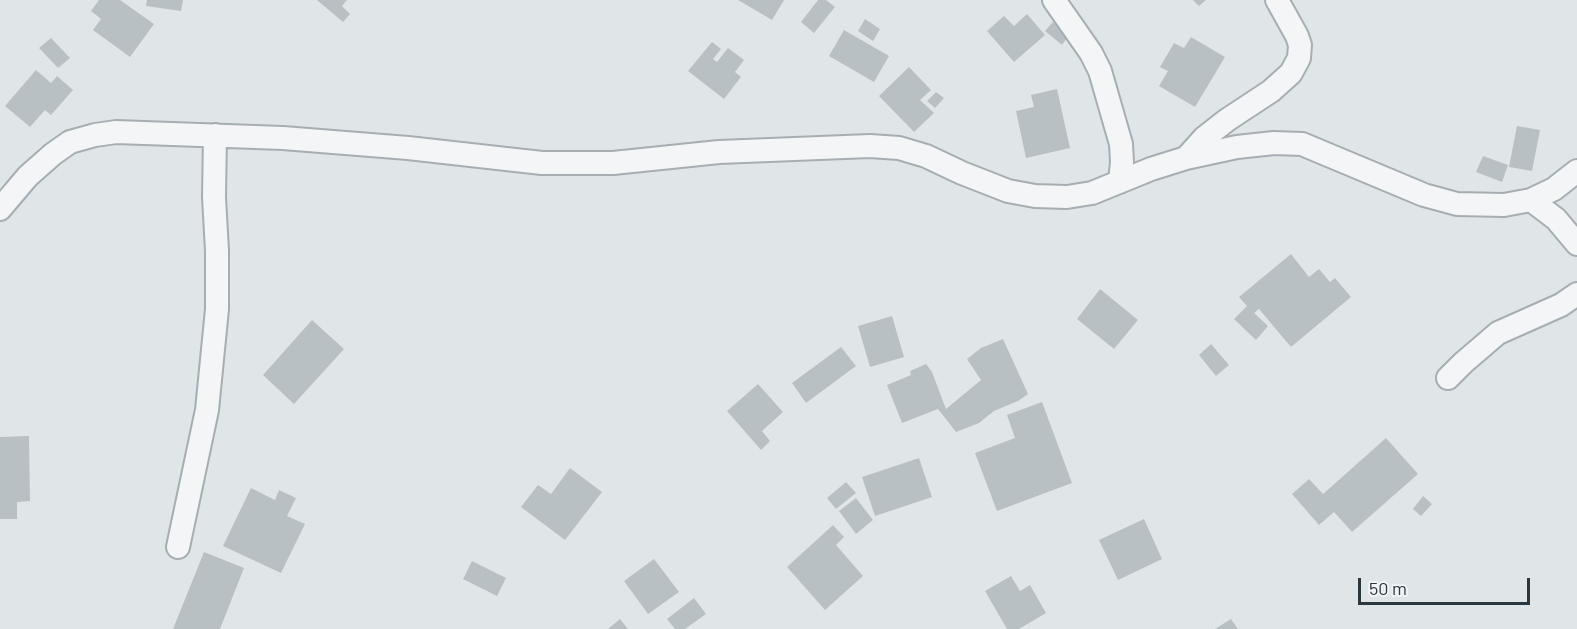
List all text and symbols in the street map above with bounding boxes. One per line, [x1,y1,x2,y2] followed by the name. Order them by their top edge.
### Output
[1361,566,1534,604] scale bar
[1369,577,1407,599] text: 50 m

